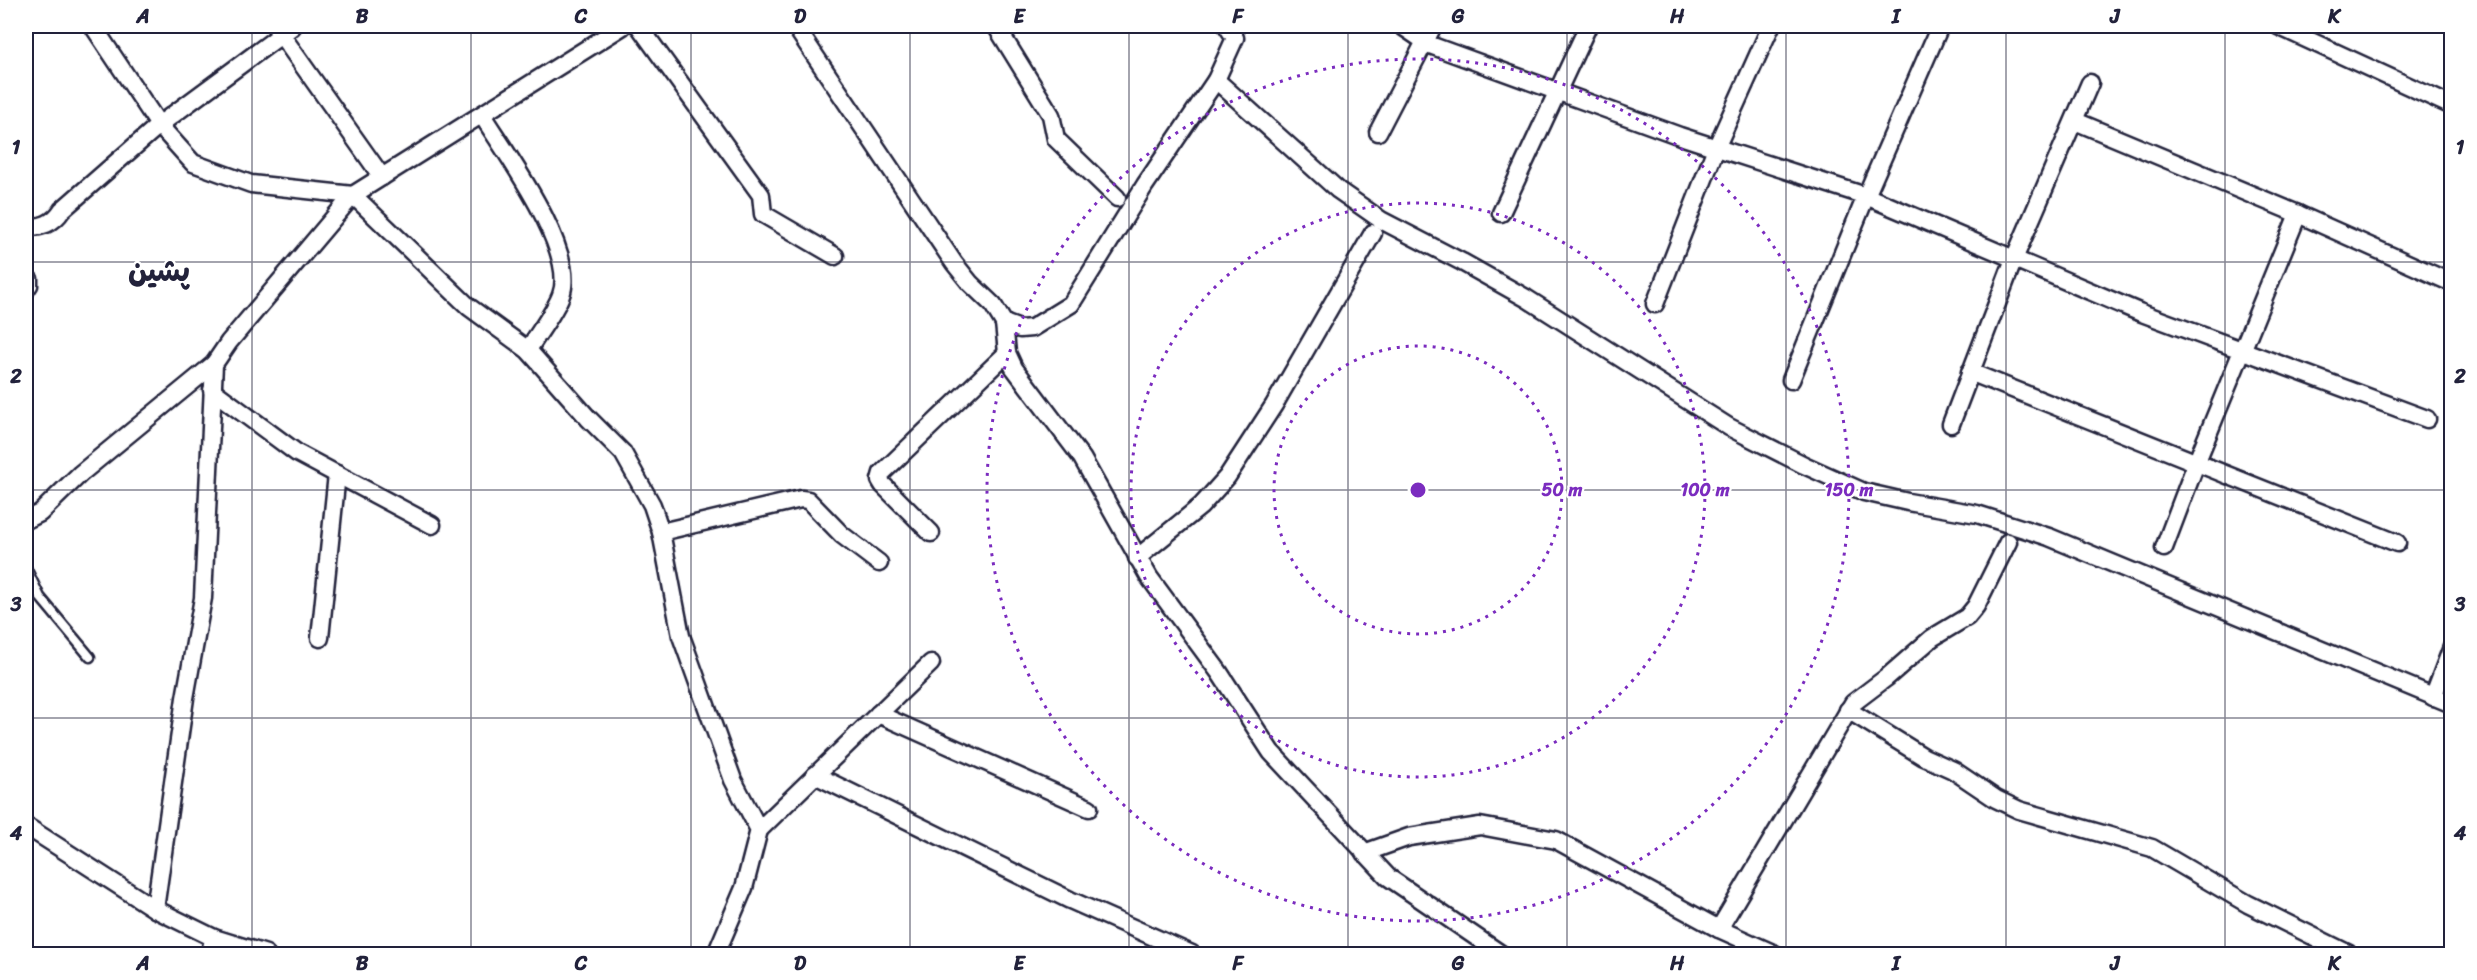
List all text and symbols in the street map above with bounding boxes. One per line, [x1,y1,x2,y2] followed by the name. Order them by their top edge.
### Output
[135,0,150,34] text: A
[356,0,369,34] text: B
[574,0,588,34] text: C
[794,0,807,34] text: D
[1013,0,1026,34] text: E
[1232,0,1245,34] text: F
[1451,0,1465,34] text: G
[1669,0,1685,34] text: H
[1891,0,1902,34] text: I
[2109,0,2121,34] text: J
[2327,0,2342,34] text: K
[12,130,21,165] text: 1
[2456,130,2465,165] text: 1
[128,244,190,298] district label: پشین
[9,359,22,394] text: 2
[2453,359,2466,394] text: 2
[1542,474,1583,506] text: 50 m
[1681,474,1730,506] text: 100 m
[1825,474,1873,506] text: 150 m
[1408,480,1428,500] centre of rings
[10,587,22,622] text: 3
[2454,587,2466,622] text: 3
[9,816,23,851] text: 4
[2453,816,2467,851] text: 4
[135,946,150,980] text: A
[356,946,369,980] text: B
[574,946,588,980] text: C
[794,946,807,980] text: D
[1013,946,1026,980] text: E
[1232,946,1245,980] text: F
[1451,946,1465,980] text: G
[1669,946,1685,980] text: H
[1891,946,1902,980] text: I
[2109,946,2121,980] text: J
[2327,946,2342,980] text: K

